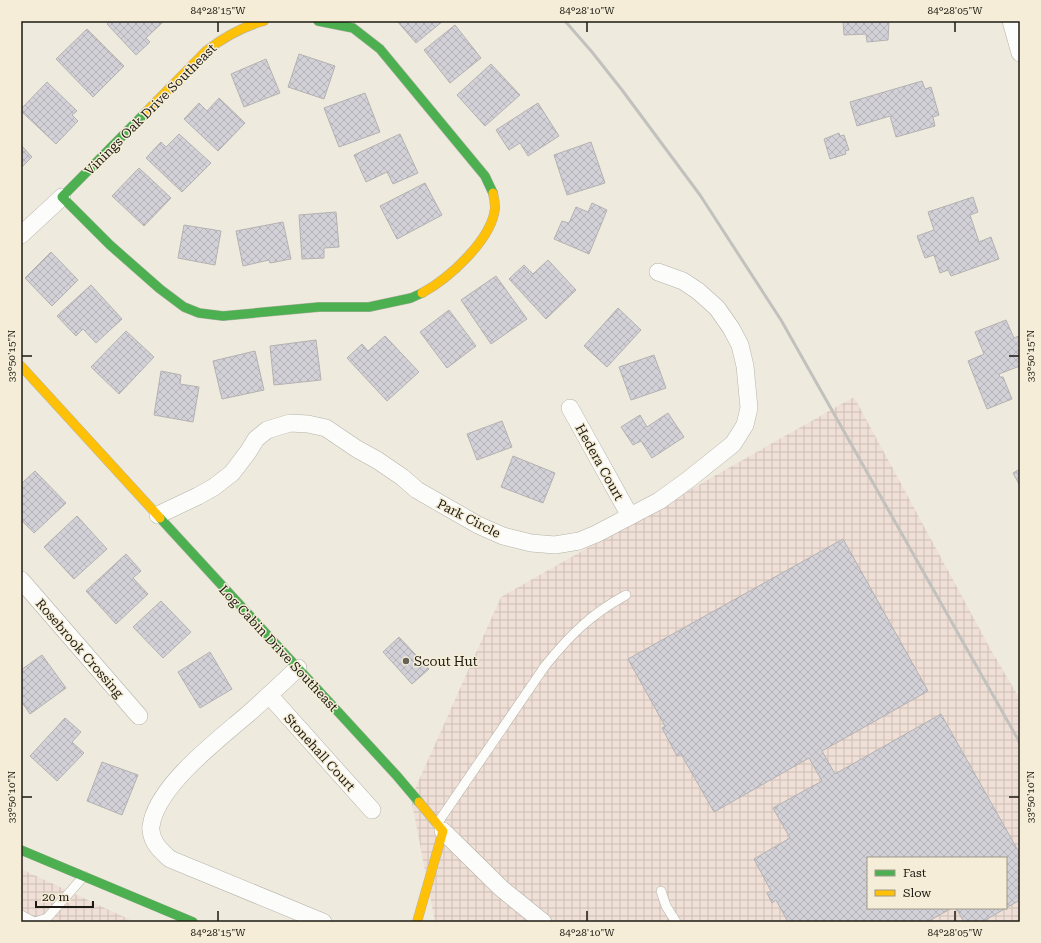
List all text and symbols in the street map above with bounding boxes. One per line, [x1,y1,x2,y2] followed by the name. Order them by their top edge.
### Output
[191,5,246,16] text: 84°28'15"W
[560,5,615,16] text: 84°28'10"W
[928,5,983,16] text: 84°28'05"W
[81,40,219,178] street label: Vinings Oak Drive Southeast
[6,330,17,382] text: 33°50'15"N
[1025,330,1036,382] text: 33°50'15"N
[572,422,627,503] street label: Hedera Court
[435,496,503,541] street label: Park Circle
[216,582,341,715] street label: Log Cabin Drive Southeast
[33,596,127,701] street label: Rosebrook Crossing
[414,654,478,669] place label: Scout Hut
[401,656,411,666] marker: Scout Hut
[281,711,358,794] street label: Stonehall Court
[6,771,17,823] text: 33°50'10"N
[1025,771,1036,823] text: 33°50'10"N
[867,857,1007,909] legend
[903,866,927,880] text: Fast
[36,883,93,909] scale bar
[903,886,931,900] text: Slow
[42,890,69,904] text: 20 m
[191,927,246,938] text: 84°28'15"W
[560,927,615,938] text: 84°28'10"W
[928,927,983,938] text: 84°28'05"W

